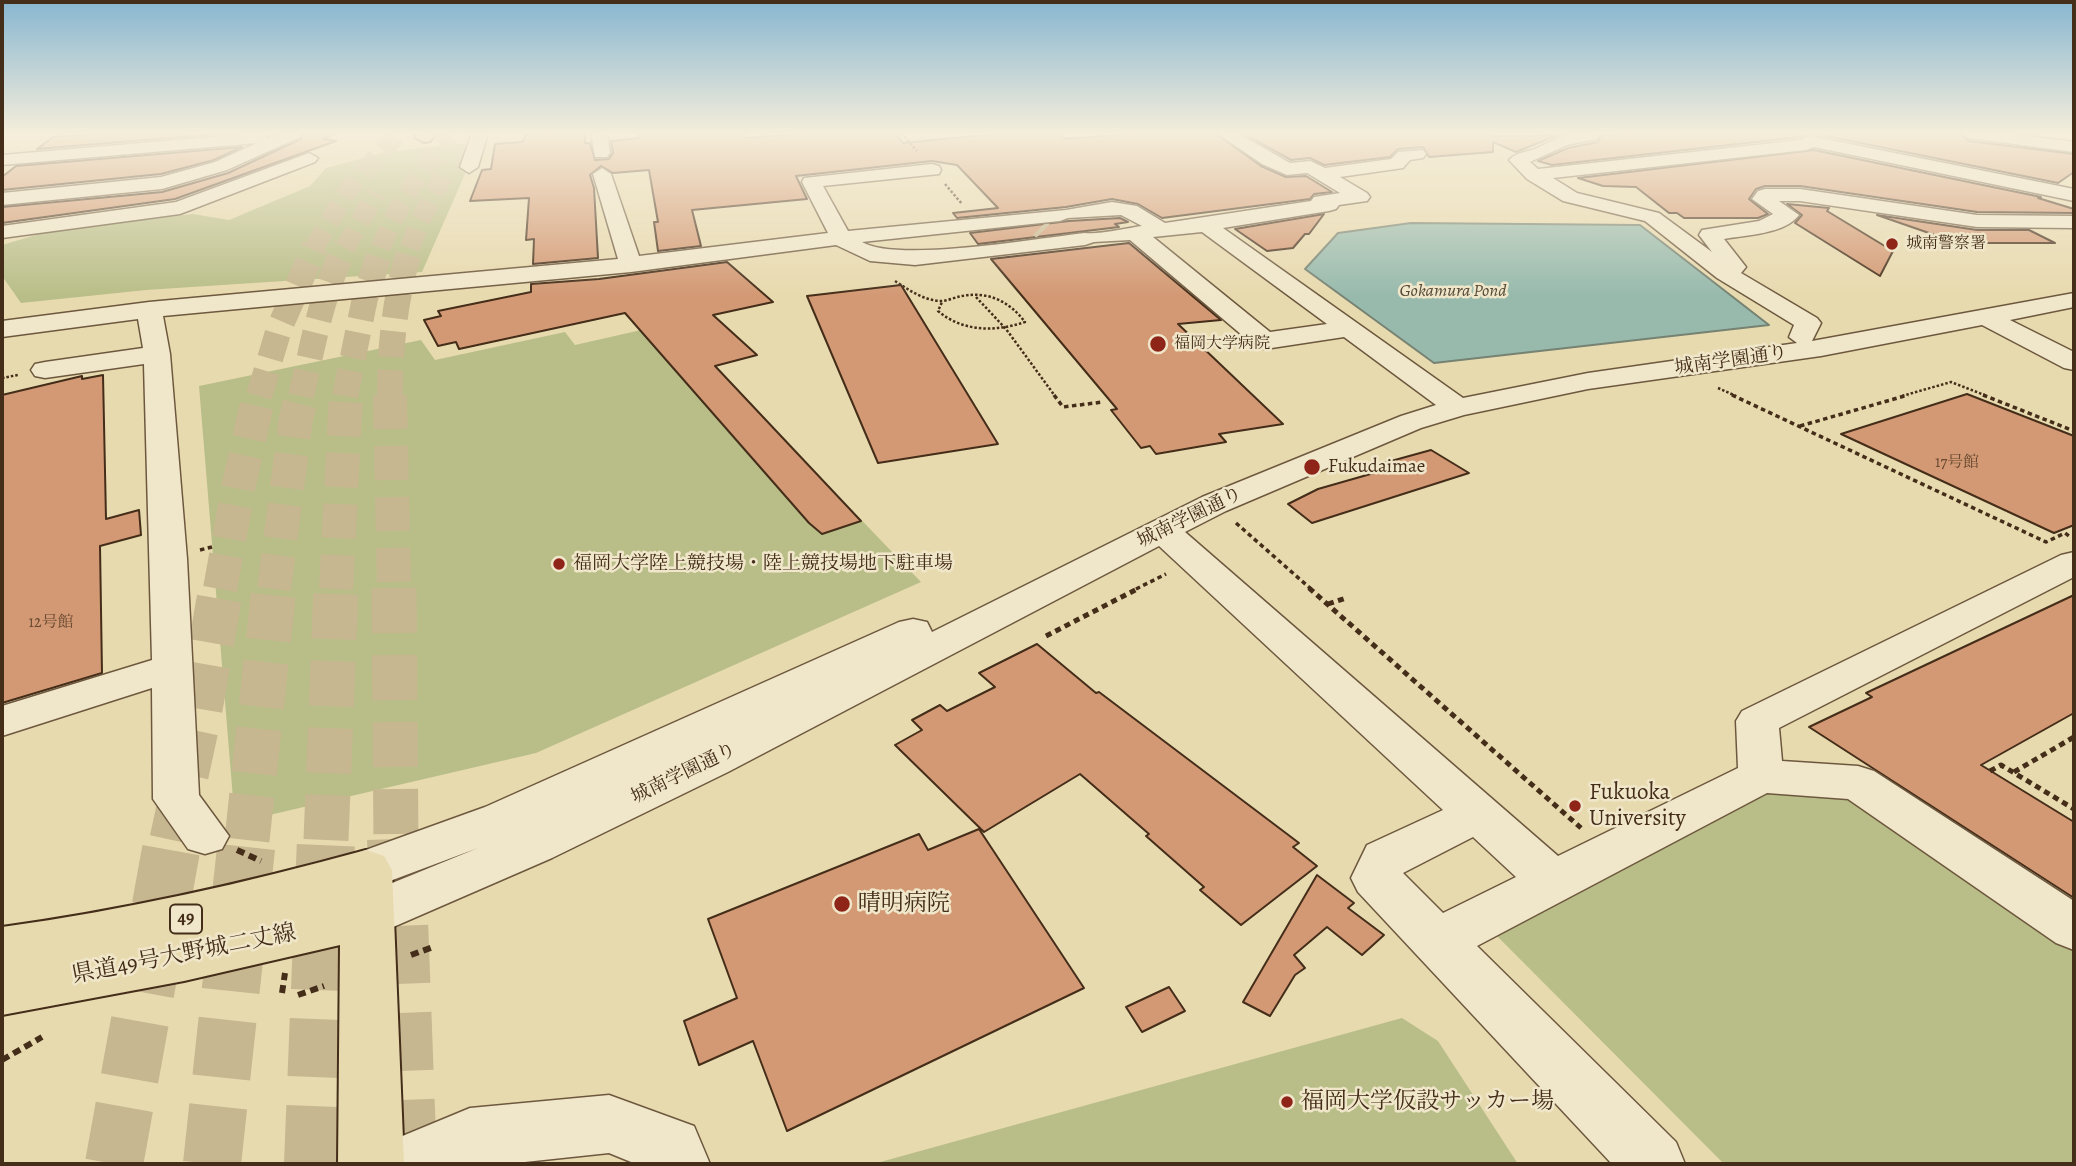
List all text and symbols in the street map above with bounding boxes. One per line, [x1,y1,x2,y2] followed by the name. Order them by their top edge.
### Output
[1906,234,1986,254] place label: 城南警察署
[1884,236,1900,252] marker: 城南警察署
[1399,281,1507,303] water label: Gokamura Pond
[1148,334,1168,354] marker: 福岡大学病院
[1174,334,1270,354] place label: 福岡大学病院
[1673,342,1789,380] street label: 城南学園通り
[1935,453,1979,473] house number: 17号館
[1328,456,1425,478] place label: Fukudaimae
[1302,457,1322,477] marker: Fukudaimae
[1134,483,1246,553] street label: 城南学園通り
[573,553,953,575] place label: 福岡大学陸上競技場・陸上競技場地下駐車場
[551,556,567,572] marker: 福岡大学陸上競技場・陸上競技場地下駐車場
[28,613,74,633] house number: 12号館
[628,739,740,809] street label: 城南学園通り
[1589,779,1686,833] place label: Fukuoka University
[1567,798,1583,814] marker: Fukuoka University
[858,890,950,918] place label: 晴明病院
[832,894,852,914] marker: 晴明病院
[170,904,202,934] road number: 49
[70,920,298,990] street label: 県道49号大野城二丈線
[1301,1088,1554,1116] place label: 福岡大学仮設サッカー場
[1279,1094,1295,1110] marker: 福岡大学仮設サッカー場

